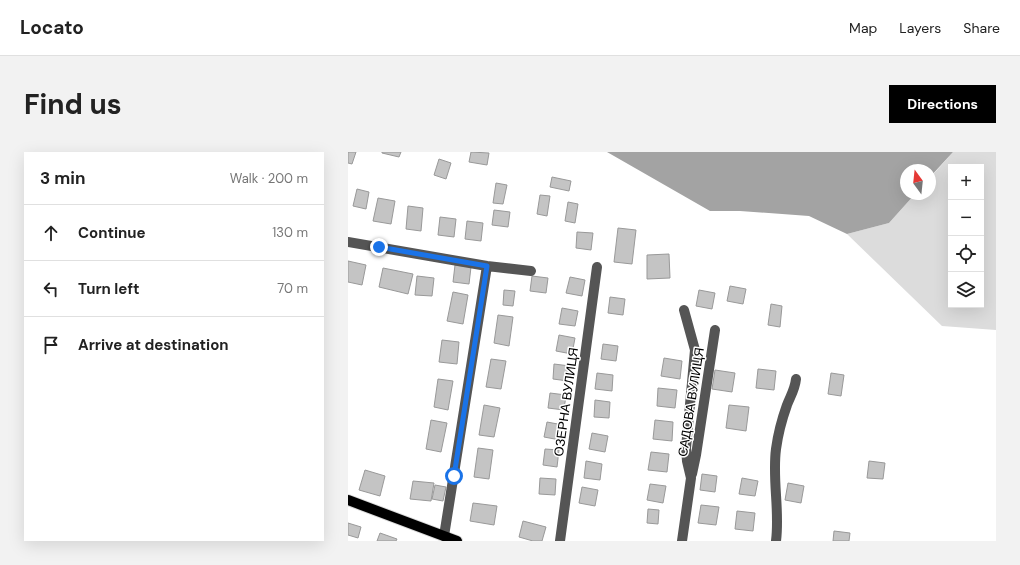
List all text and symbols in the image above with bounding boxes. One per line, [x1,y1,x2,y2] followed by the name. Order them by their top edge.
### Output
[20,15,84,40] text: Locato
[849,19,877,37] text: Map
[899,19,941,37] text: Layers
[963,19,1000,37] text: Share
[889,85,996,123] button: Directions
[24,86,122,123] text: Find us
[900,164,936,200] north arrow
[948,164,984,308] map controls
[948,164,984,200] button: +
[40,167,85,189] text: 3 min
[230,170,308,187] text: Walk · 200 m
[948,200,984,236] button: −
[40,222,62,244] icon: ahead
[78,223,146,243] text: Continue
[272,224,308,241] text: 130 m
[948,236,984,272] button: locate
[370,238,388,256] route end
[948,272,984,308] button: layers
[40,278,62,300] icon: left
[78,279,139,299] text: Turn left
[277,280,308,297] text: 70 m
[40,334,62,356] icon: arrive
[78,335,229,355] text: Arrive at destination
[550,346,582,458] street label: ОЗЕРНА ВУЛИЦЯ
[674,346,708,458] street label: САДОВА ВУЛИЦЯ
[445,467,463,485] route start

